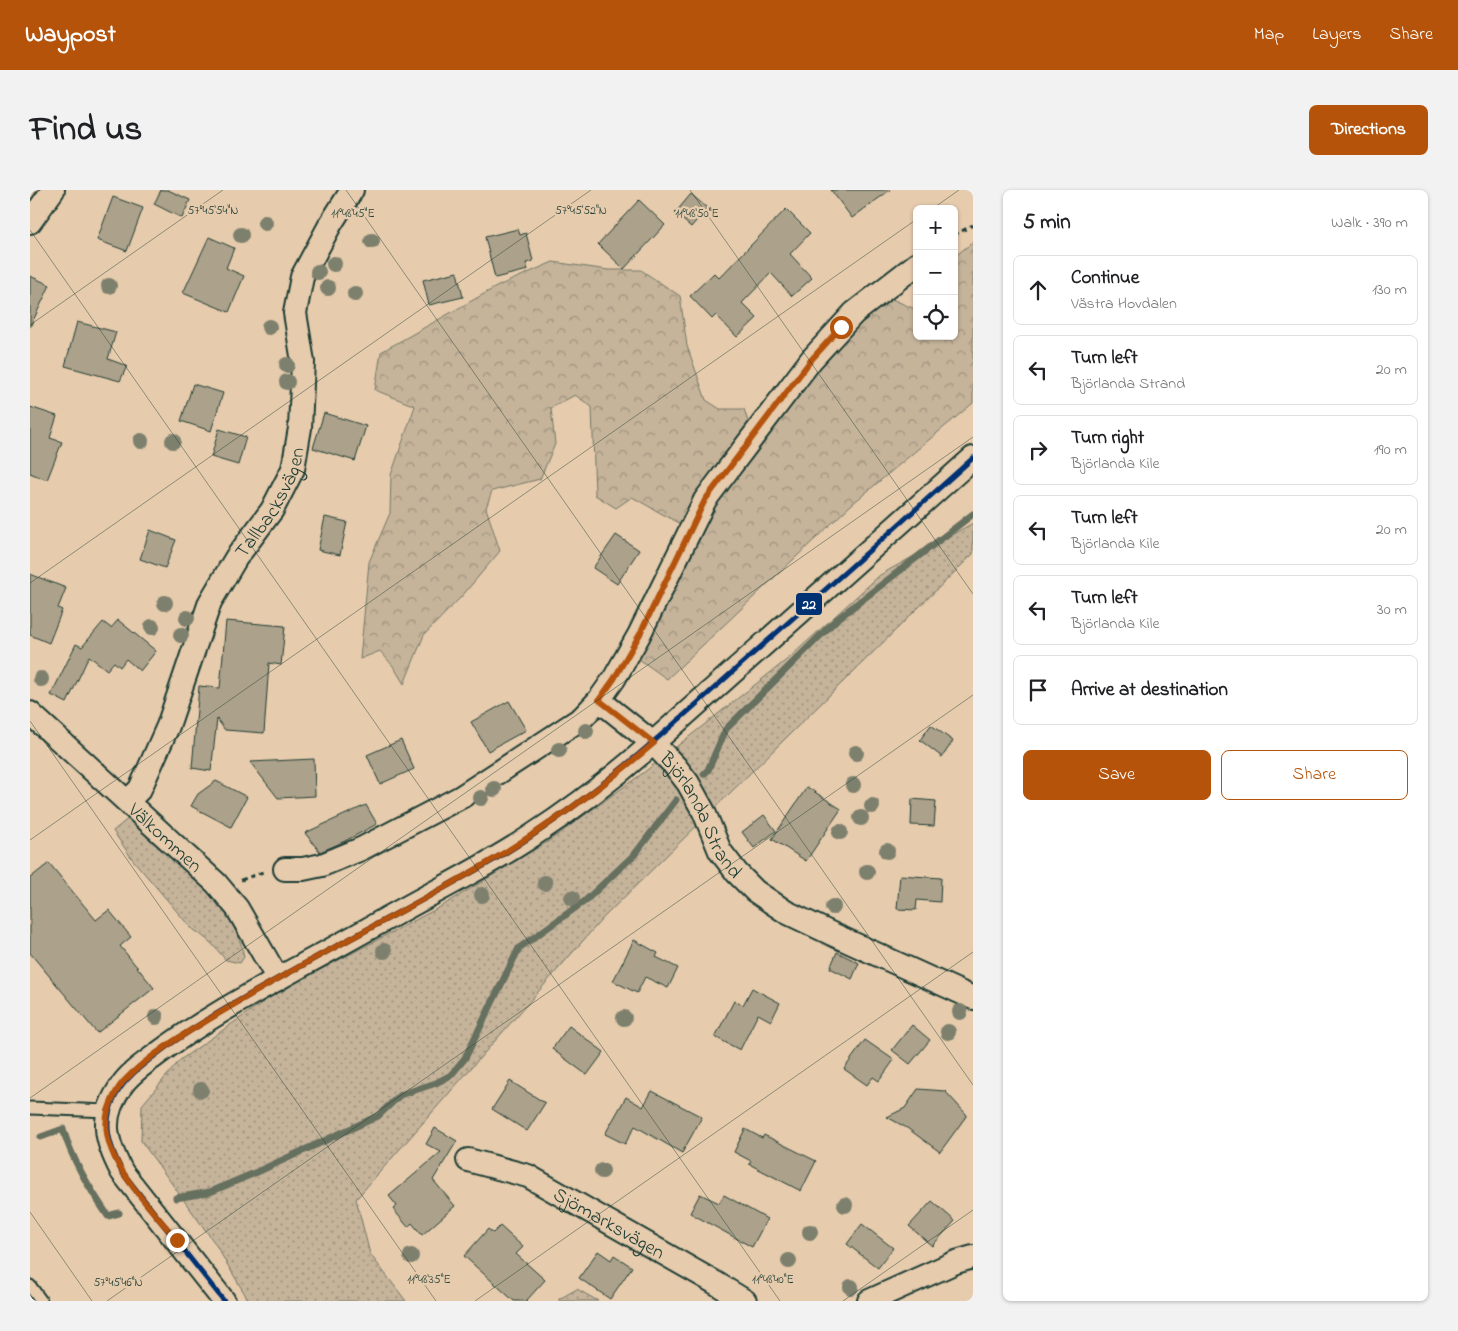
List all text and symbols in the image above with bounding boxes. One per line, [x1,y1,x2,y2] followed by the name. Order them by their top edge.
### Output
[25,18,116,53] text: Waypost
[1254,22,1284,48] text: Map
[1312,22,1362,48] text: Layers
[1390,22,1433,48] text: Share
[30,105,142,156] text: Find us
[1309,105,1428,155] button: Directions
[188,202,238,220] text: 57°45'54"N
[555,202,607,220] text: 57°45'52"N
[331,205,375,223] text: 11°48'45"E
[675,205,719,223] text: 11°48'50"E
[913,205,958,340] map controls
[913,205,958,250] button: +
[1023,208,1071,238] text: 5 min
[1331,211,1408,235] text: Walk · 390 m
[913,250,958,295] button: −
[1071,265,1139,292] text: Continue
[1024,276,1052,304] icon: ahead
[1372,278,1407,302] text: 130 m
[1071,292,1177,316] text: Västra Hovdalen
[913,295,958,340] button: locate
[830,316,853,339] route start
[1071,345,1138,372] text: Turn left
[1024,356,1052,384] icon: left
[1376,358,1407,382] text: 20 m
[1071,372,1185,396] text: Björlanda Strand
[1071,425,1144,452] text: Turn right
[1024,436,1052,464] icon: right
[1374,438,1407,462] text: 190 m
[229,445,313,565] street label: Tallbacksvägen
[1071,452,1160,476] text: Björlanda Kile
[1071,505,1138,532] text: Turn left
[1024,516,1052,544] icon: left
[1376,518,1407,542] text: 20 m
[1071,532,1160,556] text: Björlanda Kile
[1071,585,1138,612] text: Turn left
[795,592,823,616] line badge: 22
[801,595,816,616] text: 22
[1024,596,1052,624] icon: left
[1377,598,1407,622] text: 30 m
[1071,612,1160,636] text: Björlanda Kile
[1024,676,1052,704] icon: arrive
[1071,677,1228,704] text: Arrive at destination
[651,746,748,885] street label: Björlanda Strand
[1023,750,1211,800] button: Save
[1221,750,1408,800] button: Share
[120,797,208,881] street label: Välkommen
[547,1181,670,1268] street label: Sjömarksvägen
[166,1229,189,1252] route end
[407,1271,451,1289] text: 11°48'35"E
[752,1271,794,1289] text: 11°48'40"E
[93,1274,143,1292] text: 57°45'46"N

